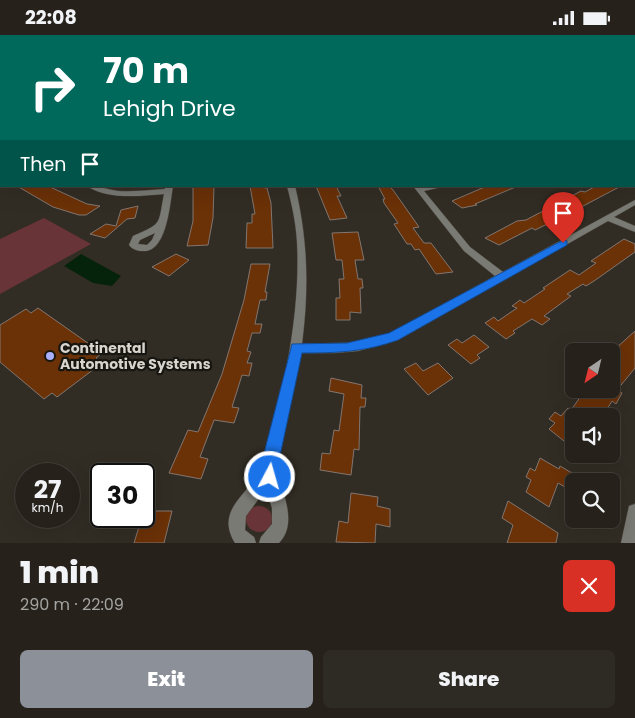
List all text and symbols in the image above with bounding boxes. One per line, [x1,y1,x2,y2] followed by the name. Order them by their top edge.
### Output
[25,4,77,31] text: 22:08
[103,46,189,95] text: 70 m
[20,55,85,120] icon: right
[103,93,236,124] text: Lehigh Drive
[76,150,104,178] icon: arrive
[20,151,66,178] text: Then
[542,192,584,243] pin
[549,199,577,227] icon: arrive
[60,338,211,374] place label: Continental Automotive Systems
[565,343,620,397] north arrow
[565,343,620,528] map controls
[44,350,56,362] marker: Continental Automotive Systems
[565,408,620,463] button: sound
[243,450,295,502] position arrow
[90,463,155,528] speed limit sign: 30
[34,472,61,507] text: 27
[565,473,620,528] button: search
[32,499,63,516] text: km/h
[20,551,99,594] text: 1 min
[563,560,615,612] button: close
[20,593,124,616] text: 290 m · 22:09
[20,650,313,708] button: Exit
[323,650,615,708] button: Share

